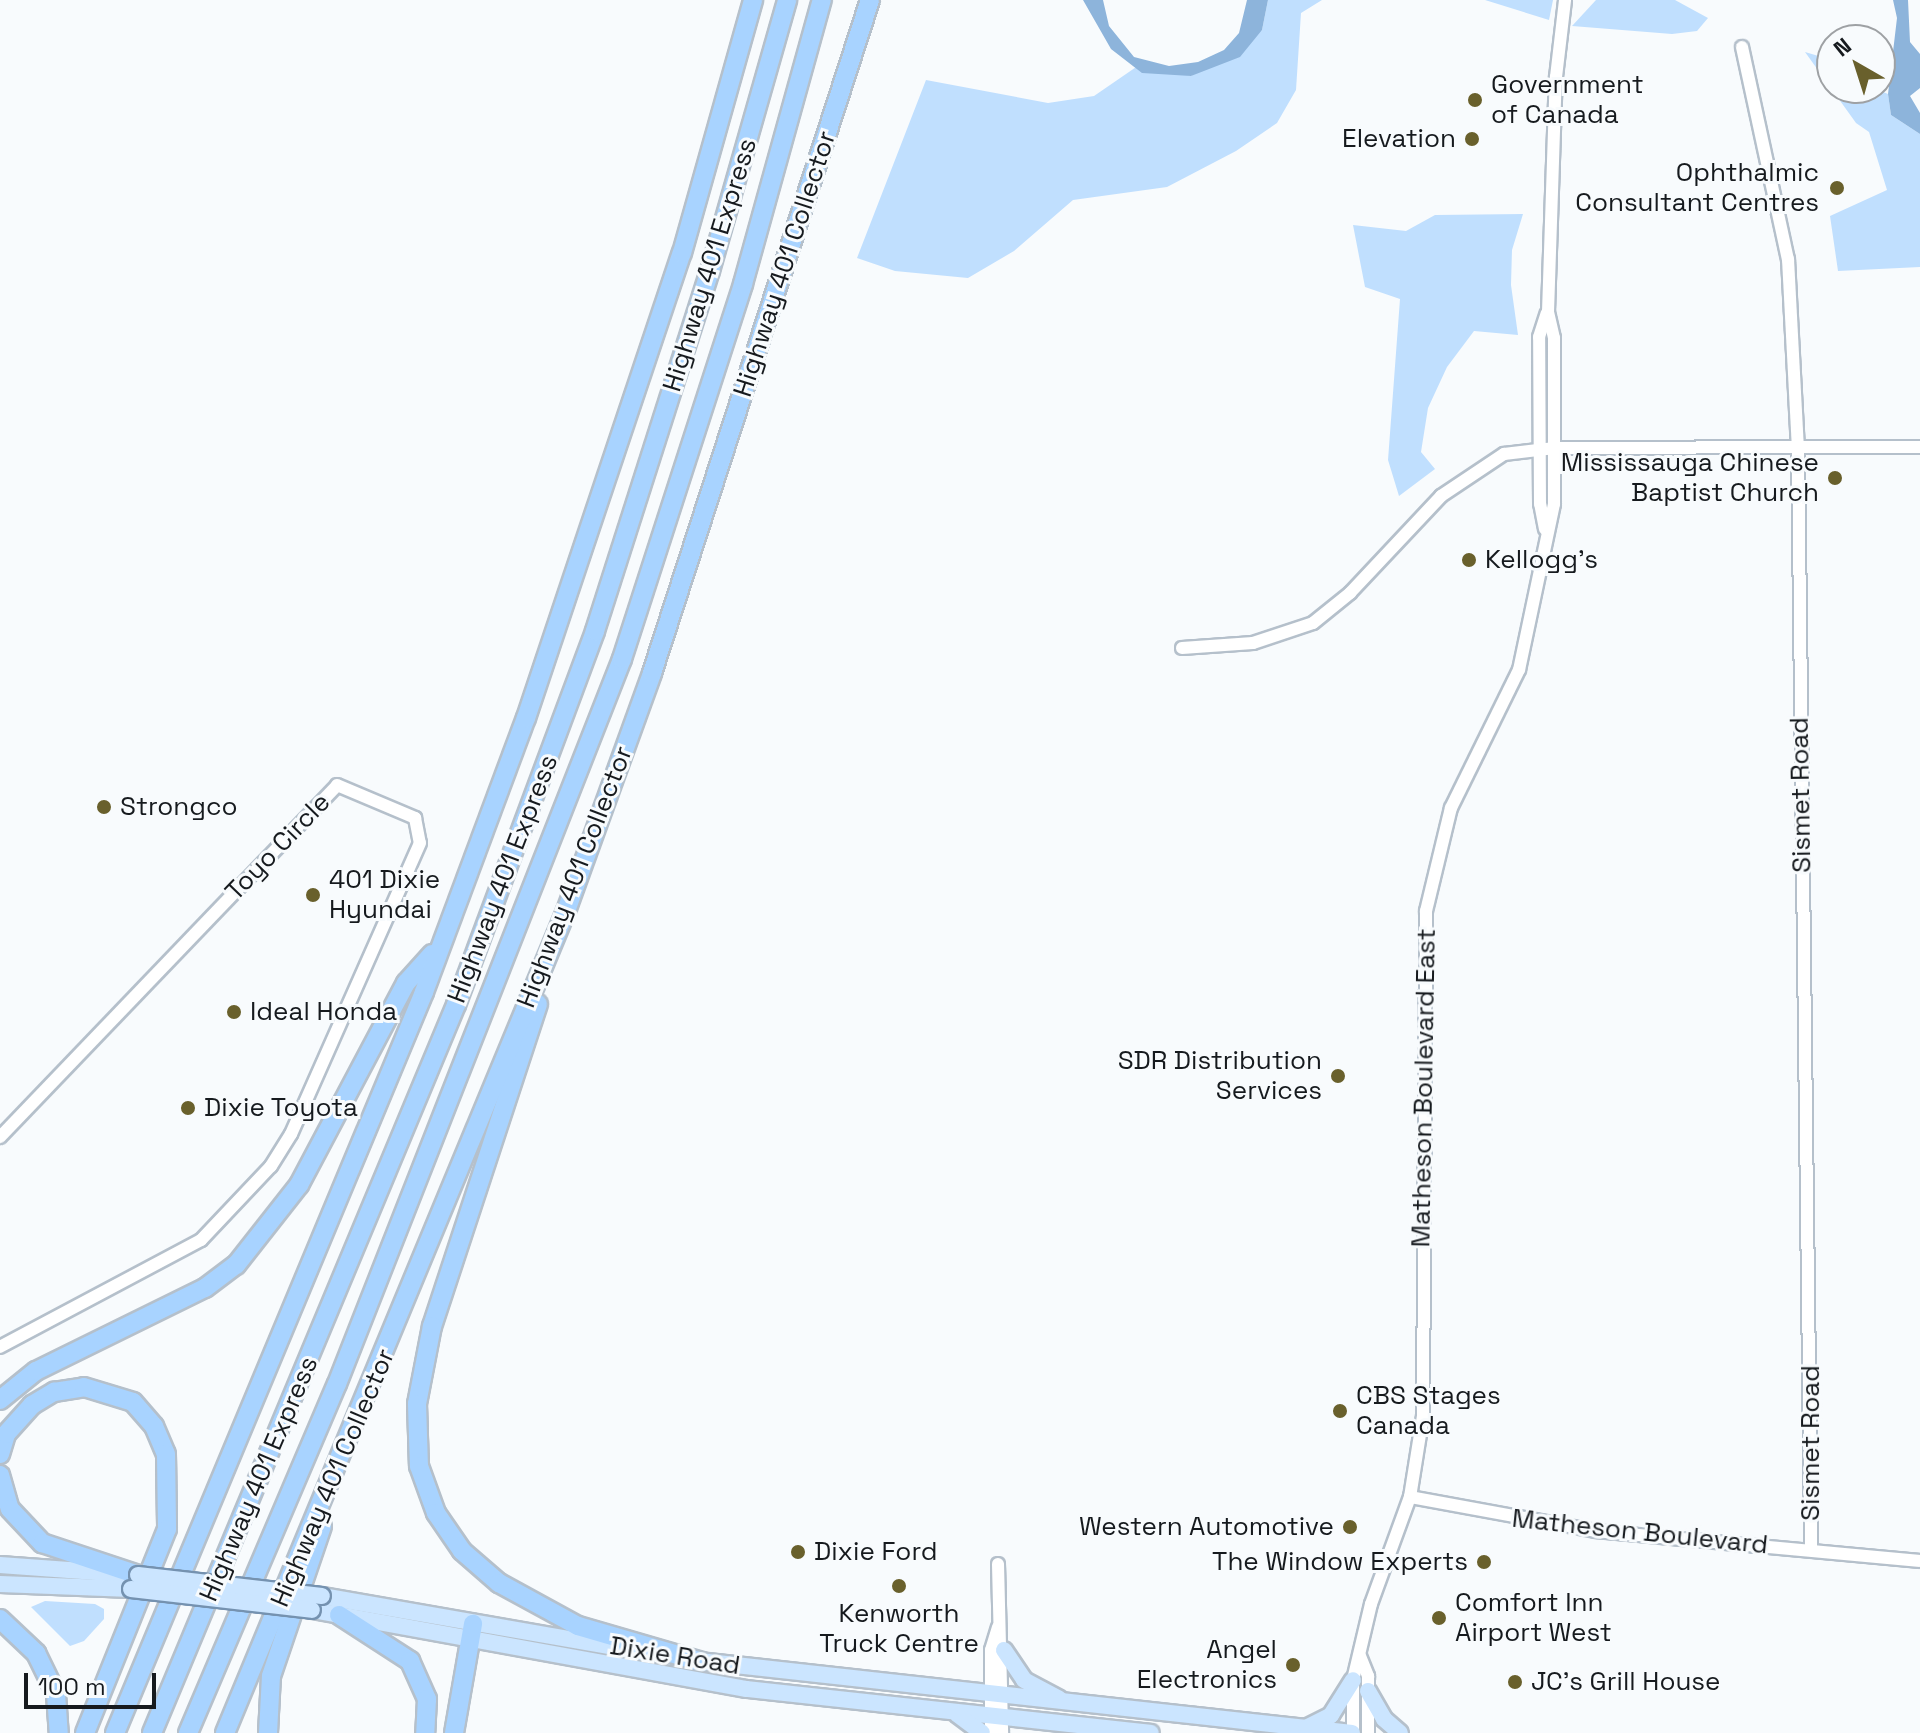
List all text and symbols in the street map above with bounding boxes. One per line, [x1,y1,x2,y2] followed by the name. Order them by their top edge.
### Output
[1816,24,1896,104] north arrow
[1828,31,1857,62] text: N
[1491,69,1644,130] place label: Government of Canada
[1466,91,1484,109] marker: Government of Canada
[1342,123,1456,155] place label: Elevation
[727,127,843,401] street label: Highway 401 Collector
[1463,130,1481,148] marker: Elevation
[657,135,763,395] street label: Highway 401 Express
[1575,157,1819,218] place label: Ophthalmic Consultant Centres
[1826,177,1848,199] marker: Ophthalmic Consultant Centres
[1561,447,1819,508] place label: Mississauga Chinese Baptist Church
[1826,469,1844,487] marker: Mississauga Chinese Baptist Church
[1485,544,1598,576] place label: Kellogg's
[1460,551,1478,569] marker: Kellogg's
[1784,717,1818,873] street label: Sismet Road
[511,742,639,1012] street label: Highway 401 Collector
[441,751,565,1007] street label: Highway 401 Express
[219,787,337,907] street label: Toyo Circle
[120,791,238,823] place label: Strongco
[95,798,113,816] marker: Strongco
[329,864,440,926] place label: 401 Dixie Hyundai
[304,886,322,904] marker: 401 Dixie Hyundai
[1406,928,1442,1248] street label: Matheson Boulevard East
[250,996,397,1028] place label: Ideal Honda
[225,1003,243,1021] marker: Ideal Honda
[1118,1045,1322,1106] place label: SDR Distribution Services
[1329,1067,1347,1085] marker: SDR Distribution Services
[204,1092,359,1124] place label: Dixie Toyota
[179,1099,197,1117] marker: Dixie Toyota
[264,1344,402,1612] street label: Highway 401 Collector
[193,1352,325,1606] street label: Highway 401 Express
[1795,1365,1827,1521] street label: Sismet Road
[1356,1380,1501,1442] place label: CBS Stages Canada
[1331,1402,1349,1420] marker: CBS Stages Canada
[1510,1503,1770,1561] street label: Matheson Boulevard
[1079,1511,1334,1543] place label: Western Automotive
[1341,1518,1359,1536] marker: Western Automotive
[814,1536,937,1568] place label: Dixie Ford
[789,1543,807,1561] marker: Dixie Ford
[1212,1546,1468,1578] place label: The Window Experts
[1475,1553,1493,1571] marker: The Window Experts
[890,1577,908,1595] marker: Kenworth Truck Centre
[1455,1587,1612,1648] place label: Comfort Inn Airport West
[819,1598,979,1660] place label: Kenworth Truck Centre
[1430,1609,1448,1627] marker: Comfort Inn Airport West
[608,1630,742,1682] street label: Dixie Road
[1137,1634,1277,1696] place label: Angel Electronics
[1284,1656,1302,1674] marker: Angel Electronics
[28,1657,160,1707] scale bar
[1531,1666,1720,1698] place label: JC's Grill House
[38,1671,106,1702] text: 100 m
[1506,1673,1524,1691] marker: JC's Grill House

